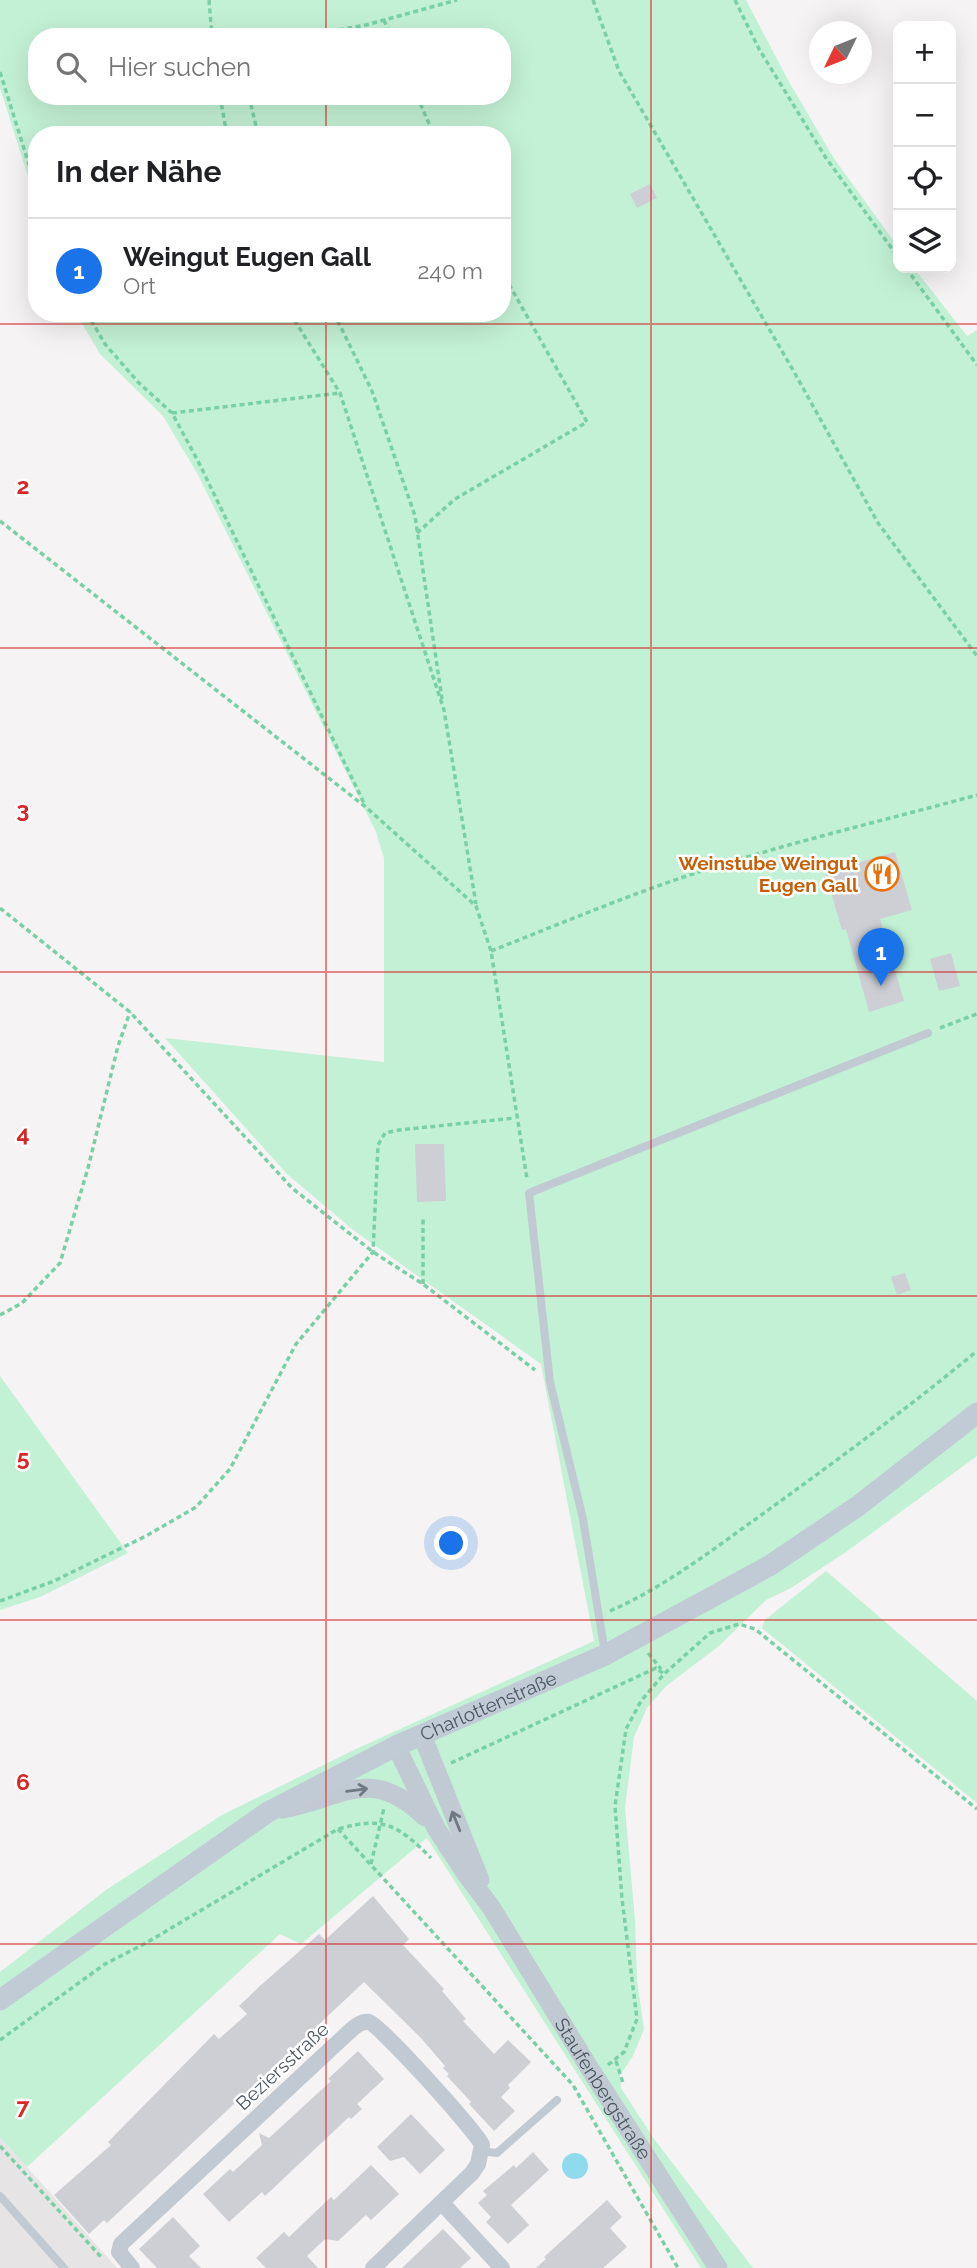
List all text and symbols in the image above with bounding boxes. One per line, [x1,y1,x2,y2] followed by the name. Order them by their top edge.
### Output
[809,21,872,84] north arrow
[893,21,956,273] map controls
[893,21,956,84] button: +
[28,28,511,105] search box
[52,48,90,86] icon: search
[108,52,251,82] text: Hier suchen
[893,84,956,147] button: −
[893,147,956,210] button: locate
[56,154,221,189] text: In der Nähe
[893,210,956,273] button: layers
[123,242,371,272] text: Weingut Eugen Gall
[73,257,85,284] text: 1
[417,257,483,284] text: 240 m
[123,272,156,299] text: Ort
[17,472,29,499] text: 2
[17,796,29,823] text: 3
[678,852,859,896] place label: Weinstube Weingut Eugen Gall
[863,855,901,893] restaurant icon: Weinstube Weingut Eugen Gall
[858,928,904,986] pin: 1
[16,1120,30,1147] text: 4
[17,1444,30,1471] text: 5
[434,1526,468,1560] your location
[417,1667,560,1745] street label: Charlottenstraße
[16,1768,30,1795] text: 6
[346,1783,368,1796] one-way arrow
[449,1810,462,1832] one-way arrow
[550,2014,656,2163] street label: Staufenbergstraße
[231,2018,333,2114] street label: Beziersstraße
[17,2092,30,2119] text: 7

